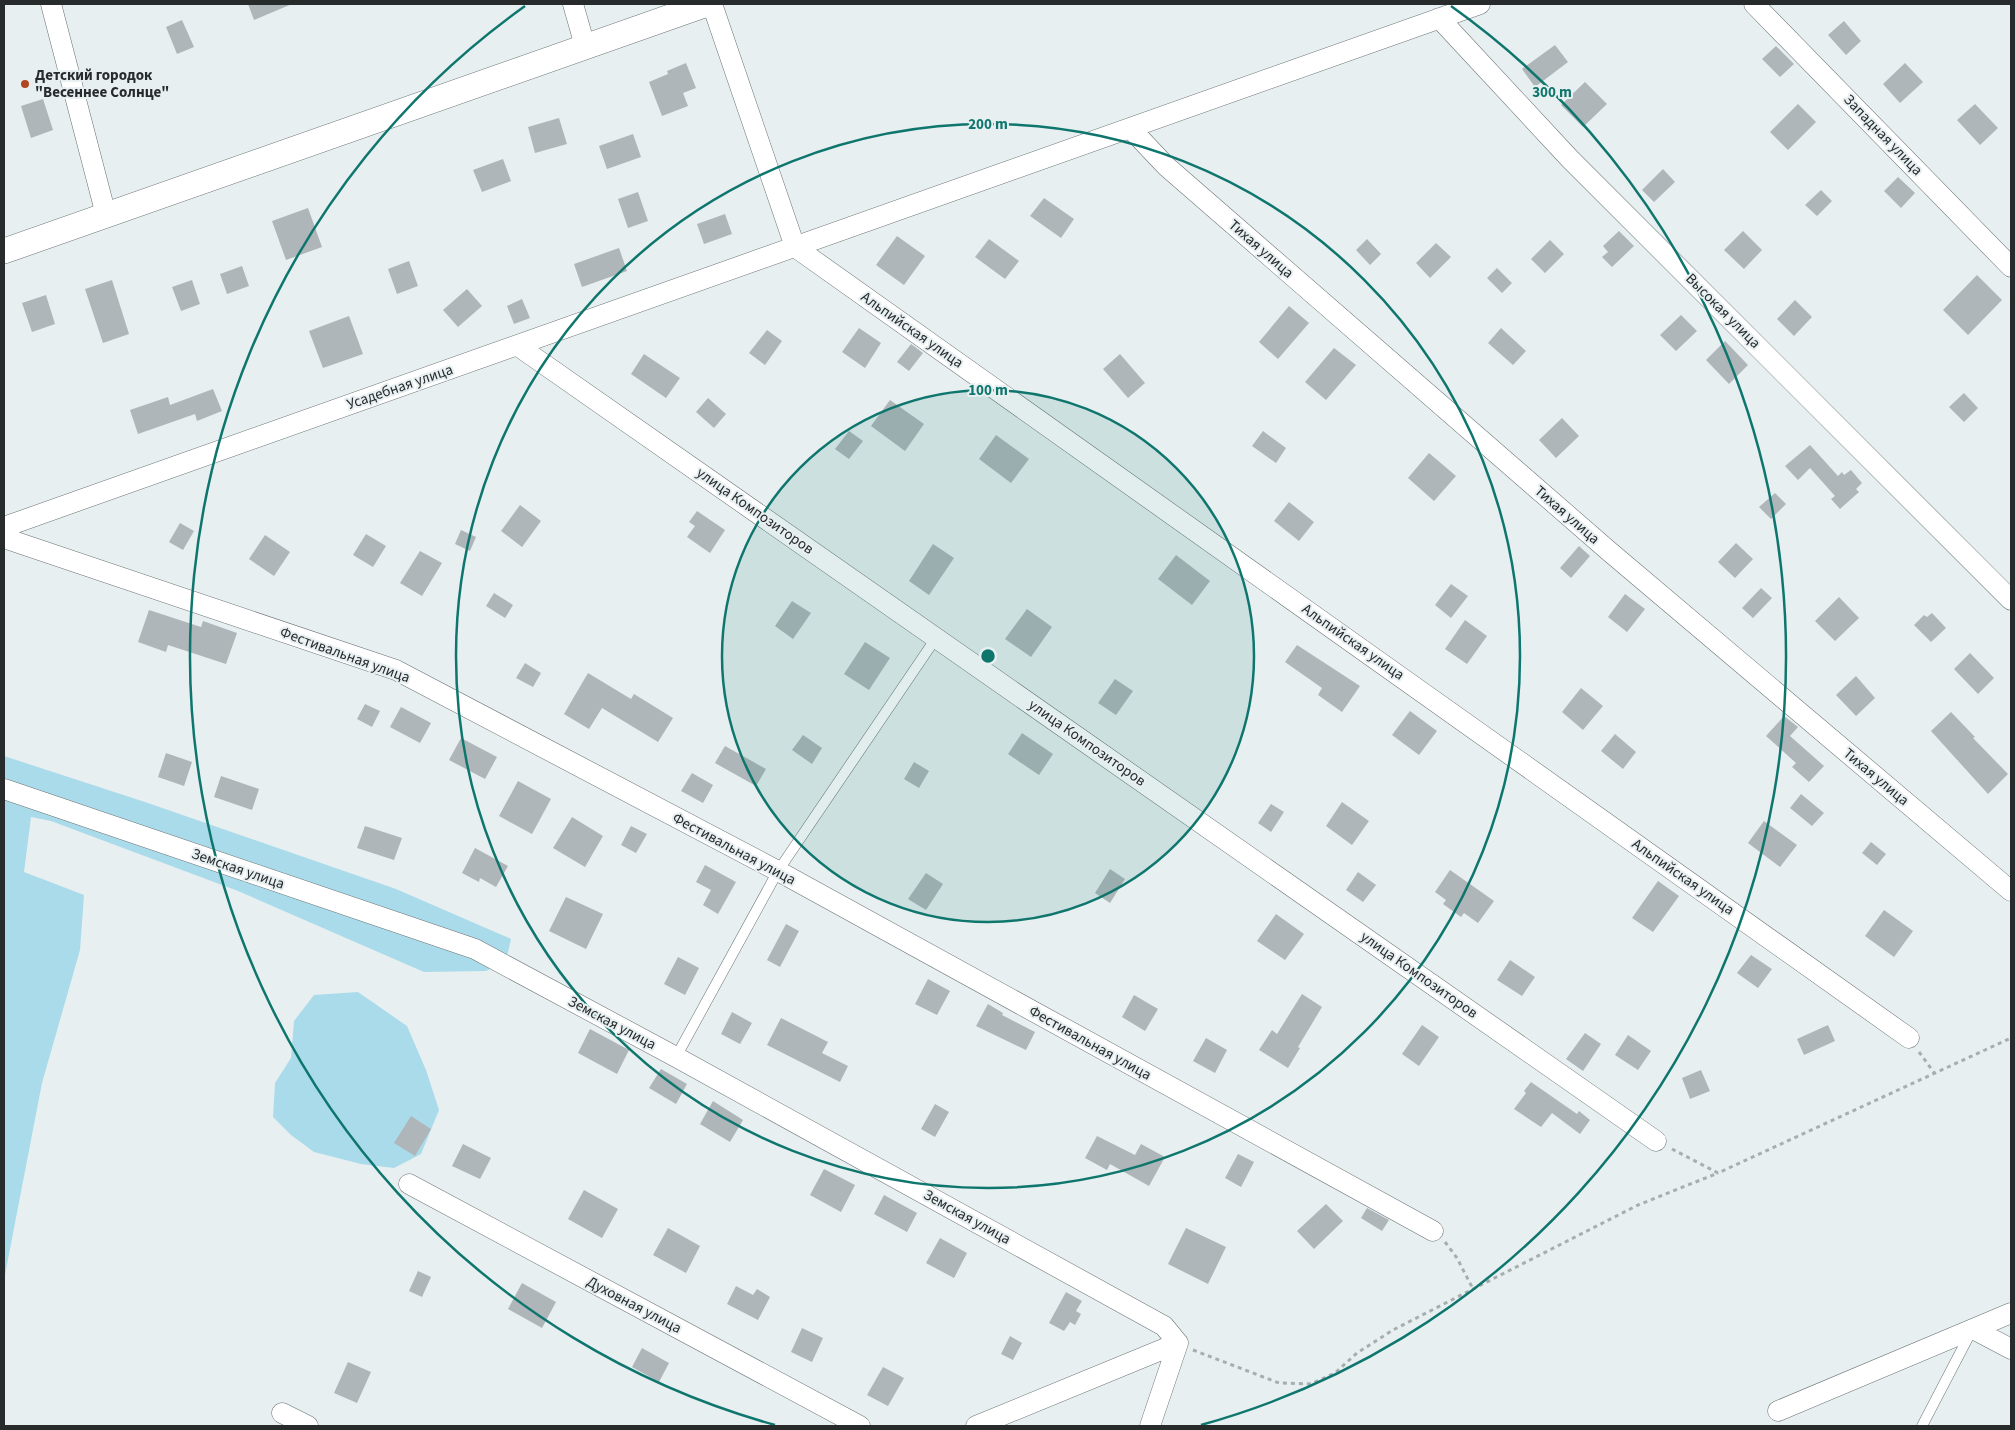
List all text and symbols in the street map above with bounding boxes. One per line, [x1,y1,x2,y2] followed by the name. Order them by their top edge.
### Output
[35,65,169,103] place label: Детский городок "Весеннее Солнце"
[19,78,31,90] marker: Детский городок "Весеннее Солнце"
[1532,82,1572,103] text: 300 m
[1839,90,1927,180] street label: Западная улица
[968,114,1008,135] text: 200 m
[1224,215,1298,283] street label: Тихая улица
[1681,269,1765,353] street label: Высокая улица
[857,287,967,373] street label: Альпийская улица
[344,359,456,415] street label: Усадебная улица
[968,380,1008,401] text: 100 m
[692,463,818,560] street label: улица Композиторов
[1530,481,1604,549] street label: Тихая улица
[1298,599,1408,685] street label: Альпийская улица
[277,622,413,688] street label: Фестивальная улица
[979,647,997,665] centre of rings
[1024,695,1150,792] street label: улица Композиторов
[1839,743,1913,811] street label: Тихая улица
[669,808,799,890] street label: Фестивальная улица
[1628,834,1738,920] street label: Альпийская улица
[189,843,287,895] street label: Земская улица
[1356,927,1482,1024] street label: улица Композиторов
[564,991,660,1055] street label: Земская улица
[1025,1001,1155,1085] street label: Фестивальная улица
[920,1184,1014,1250] street label: Земская улица
[583,1271,685,1339] street label: Духовная улица

